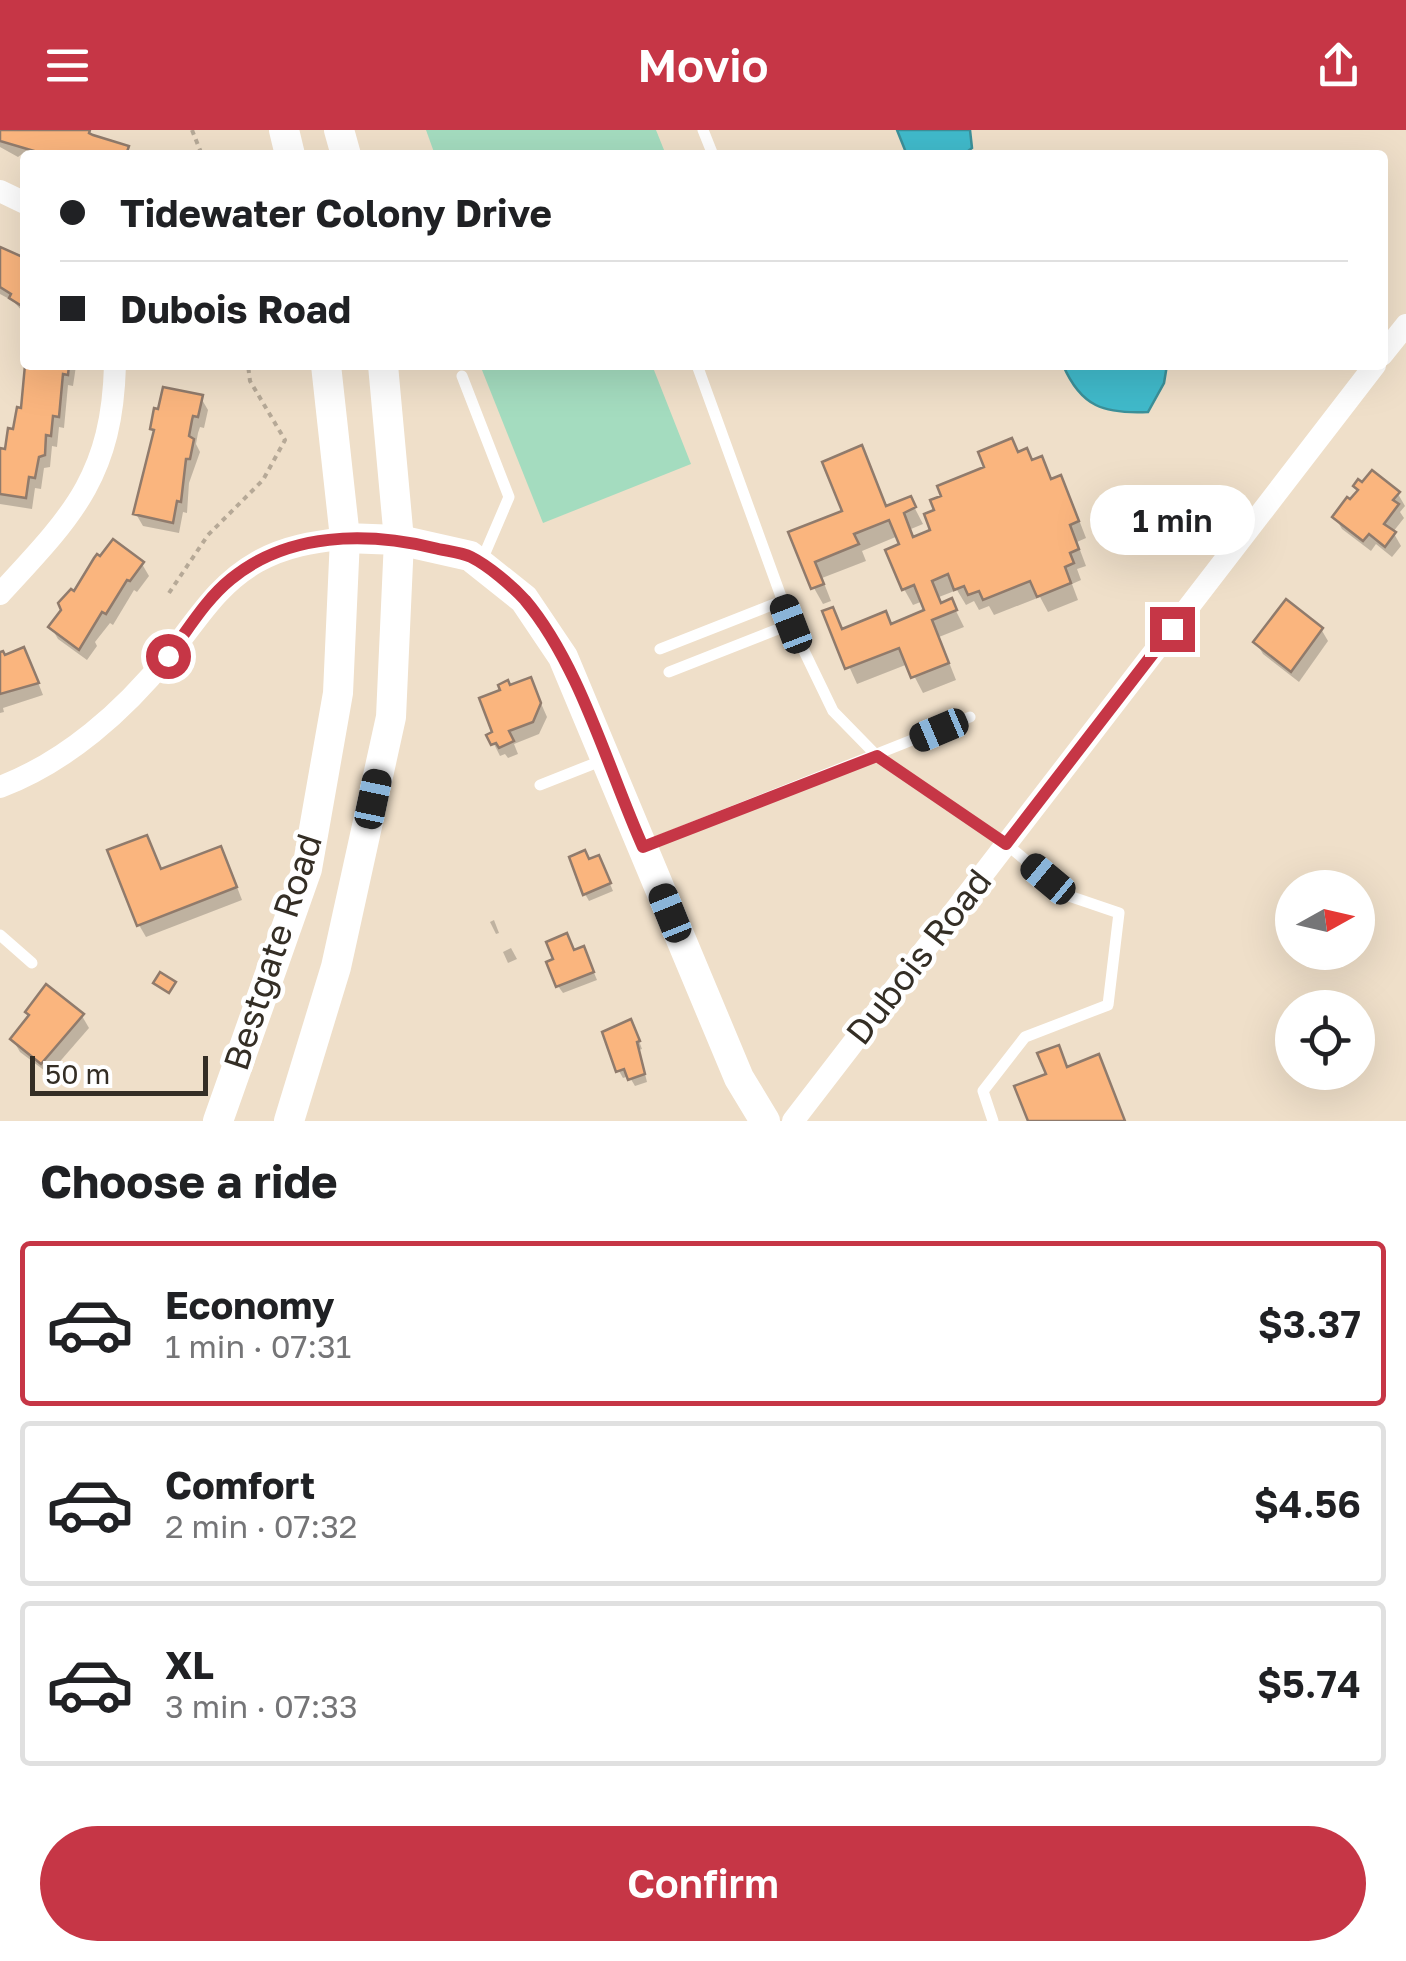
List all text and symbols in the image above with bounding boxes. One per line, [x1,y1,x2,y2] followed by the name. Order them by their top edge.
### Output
[40,38,95,93] icon: menu
[638,38,768,92] text: Movio
[1311,38,1366,93] icon: share
[120,190,552,235] text: Tidewater Colony Drive
[120,286,351,331] text: Dubois Road
[1090,484,1254,554] callout: 1 min
[1132,501,1213,539] text: 1 min
[766,591,816,657] car
[1150,607,1195,652] route end
[146,634,191,679] route start
[906,704,972,756] car
[352,767,394,831] car
[214,828,330,1075] street label: Bestgate Road
[1015,848,1081,910] car
[837,860,1000,1052] street label: Dubois Road
[1275,870,1375,970] north arrow
[1275,870,1375,1090] map controls
[645,880,695,946] car
[1275,990,1375,1090] button: locate
[30,1051,208,1096] scale bar
[45,1057,110,1090] text: 50 m
[40,1154,338,1208] text: Choose a ride
[45,1279,135,1369] icon: car
[165,1282,334,1327] text: Economy
[1258,1301,1361,1346] text: $3.37
[165,1327,351,1365] text: 1 min · 07:31
[45,1459,135,1549] icon: car
[165,1462,315,1507] text: Comfort
[1254,1481,1361,1526] text: $4.56
[165,1507,357,1545] text: 2 min · 07:32
[45,1639,135,1729] icon: car
[165,1642,214,1687] text: XL
[1257,1661,1361,1706] text: $5.74
[165,1687,358,1725] text: 3 min · 07:33
[40,1826,1366,1941] button: Confirm

